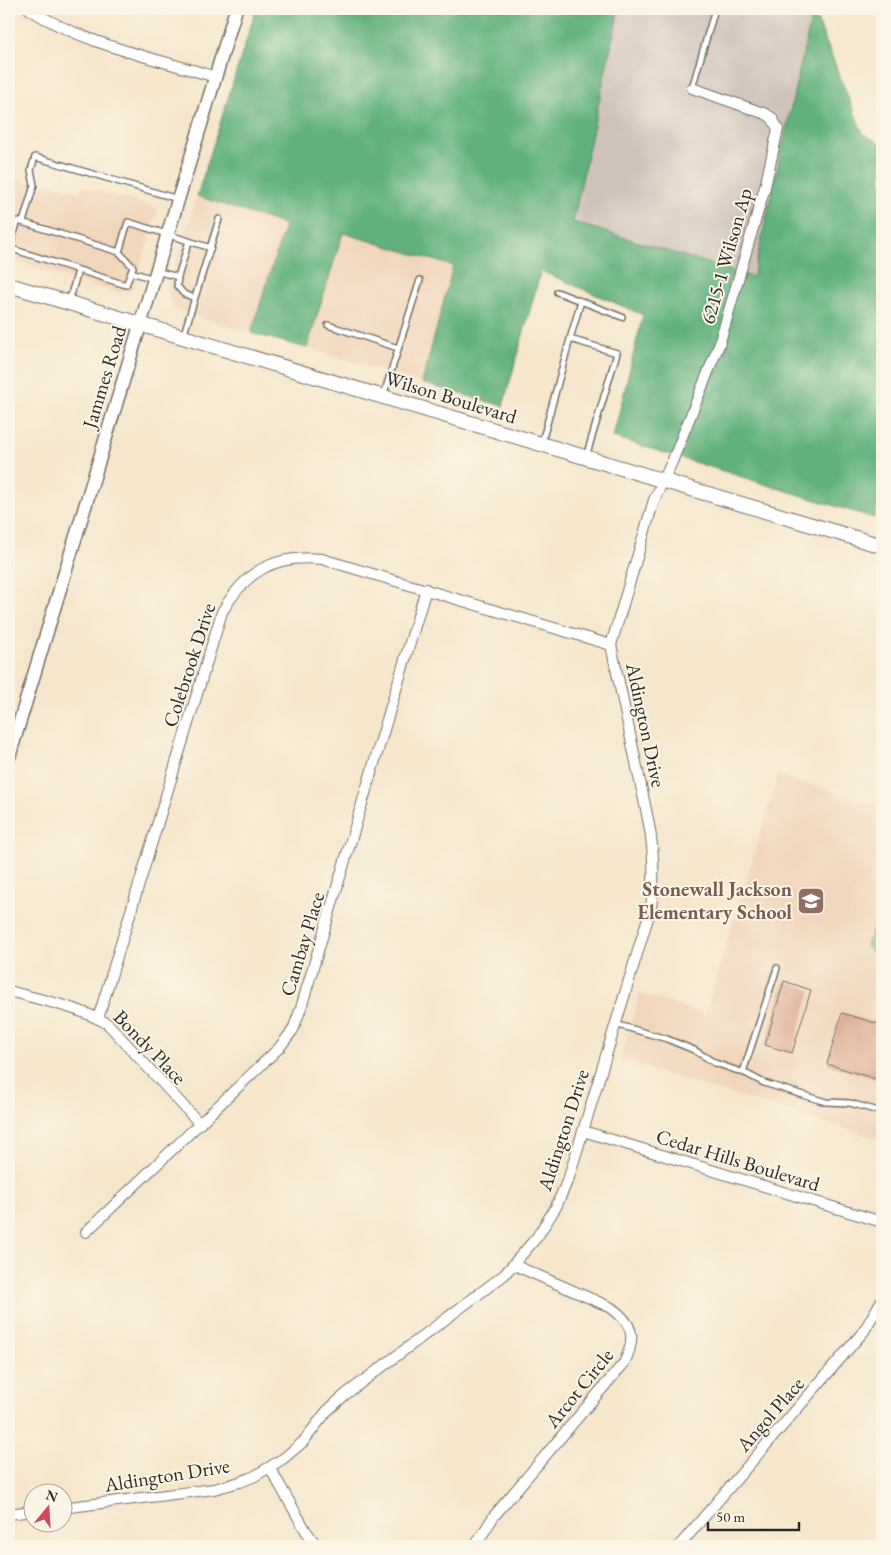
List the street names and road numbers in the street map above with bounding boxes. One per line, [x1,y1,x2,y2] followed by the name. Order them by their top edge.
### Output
[694,185,758,327] street label: 6215-1 Wilson Ap
[75,322,132,433] street label: Jammes Road
[382,365,521,430] street label: Wilson Boulevard
[157,599,221,730] street label: Colebrook Drive
[620,660,672,790] street label: Aldington Drive
[274,889,330,999] street label: Cambay Place
[108,1004,192,1090] street label: Bondy Place
[531,1066,595,1195] street label: Aldington Drive
[653,1123,824,1198] street label: Cedar Hills Boulevard
[538,1343,619,1434] street label: Arcot Circle
[730,1371,810,1458] street label: Angol Place
[102,1452,232,1498] street label: Aldington Drive

